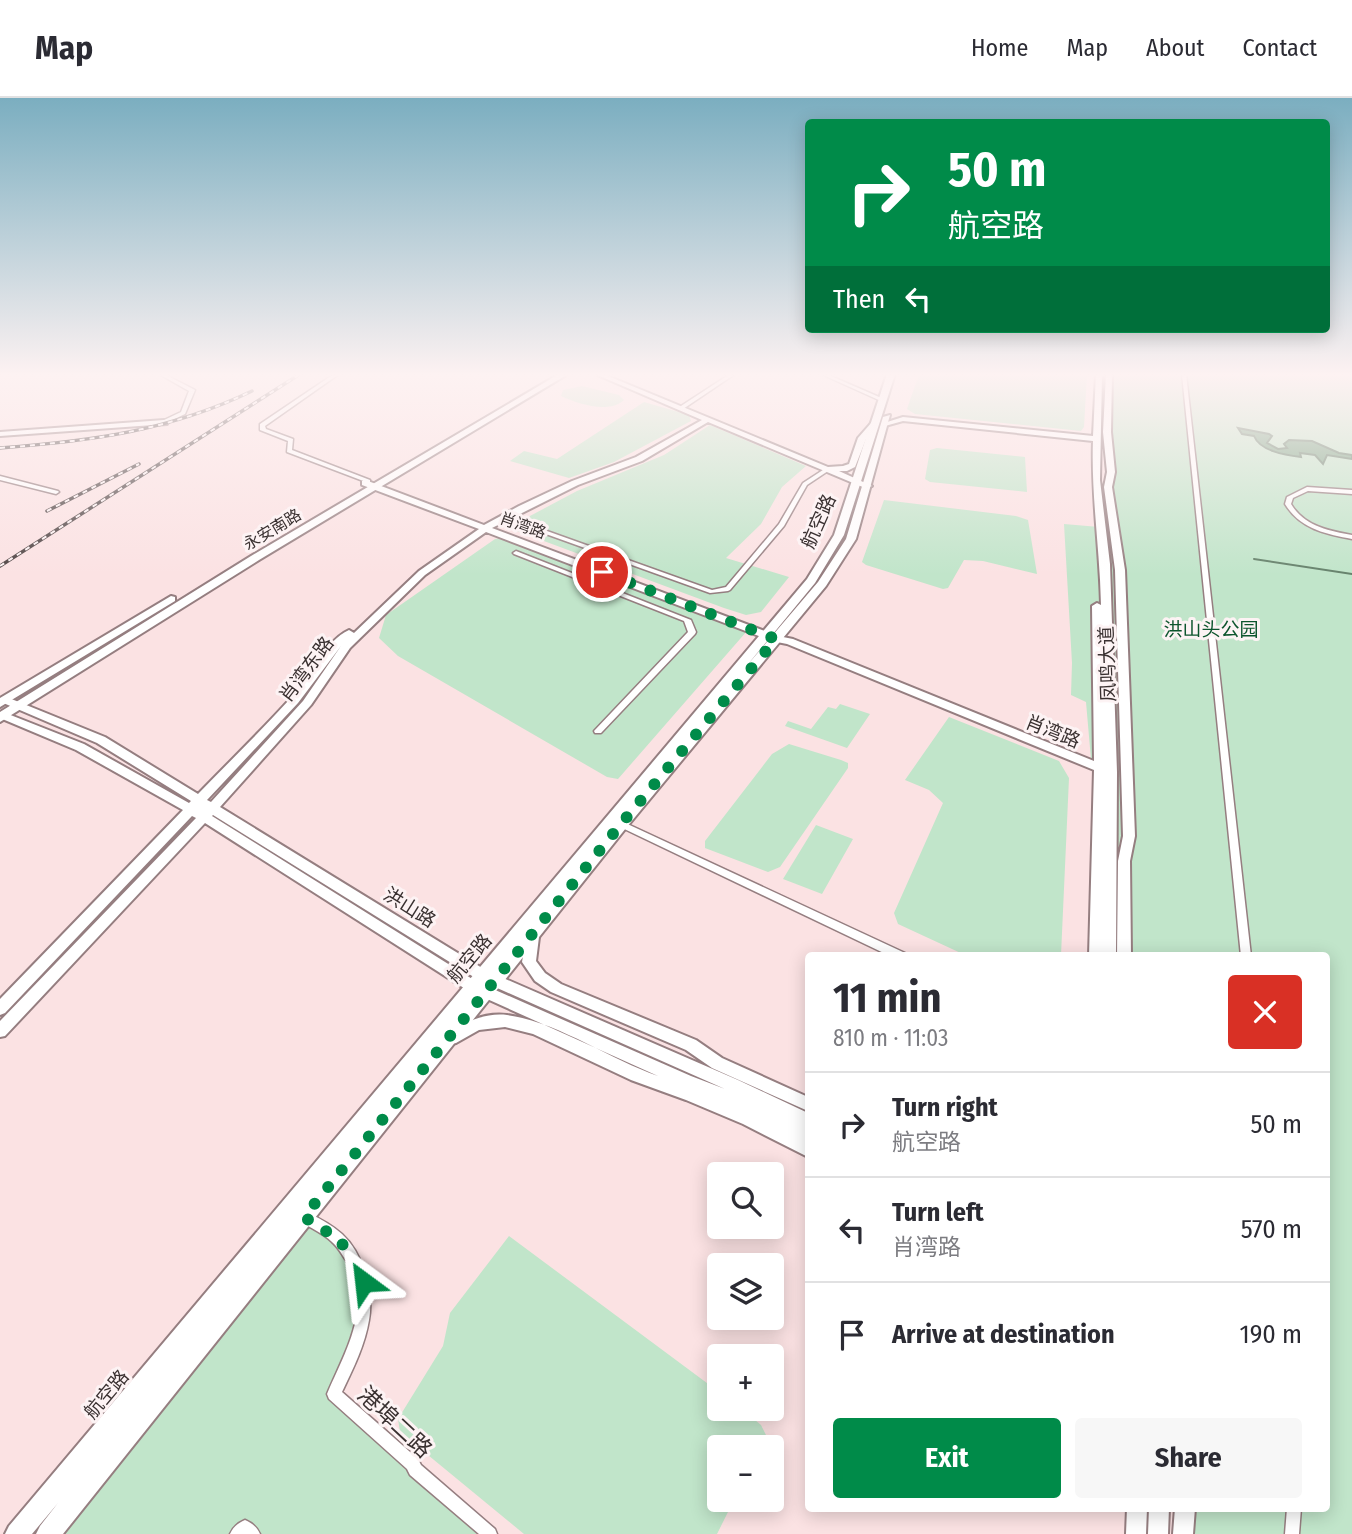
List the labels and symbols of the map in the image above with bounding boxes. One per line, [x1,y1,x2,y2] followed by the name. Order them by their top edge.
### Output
[796,490,841,552] street label: 航空路
[240,505,305,554] street label: 永安南路
[497,508,549,543] street label: 肖湾路
[572,542,632,602] pin
[1163,618,1259,641] park label: 洪山头公园
[1095,626,1120,702] street label: 凤鸣大道
[274,632,338,707] street label: 肖湾东路
[1022,710,1084,753] street label: 肖湾路
[379,883,440,932] street label: 洪山路
[442,929,497,988] street label: 航空路
[327,1245,401,1319] position arrow
[79,1365,134,1424] street label: 航空路
[352,1380,438,1464] street label: 港埠二路

